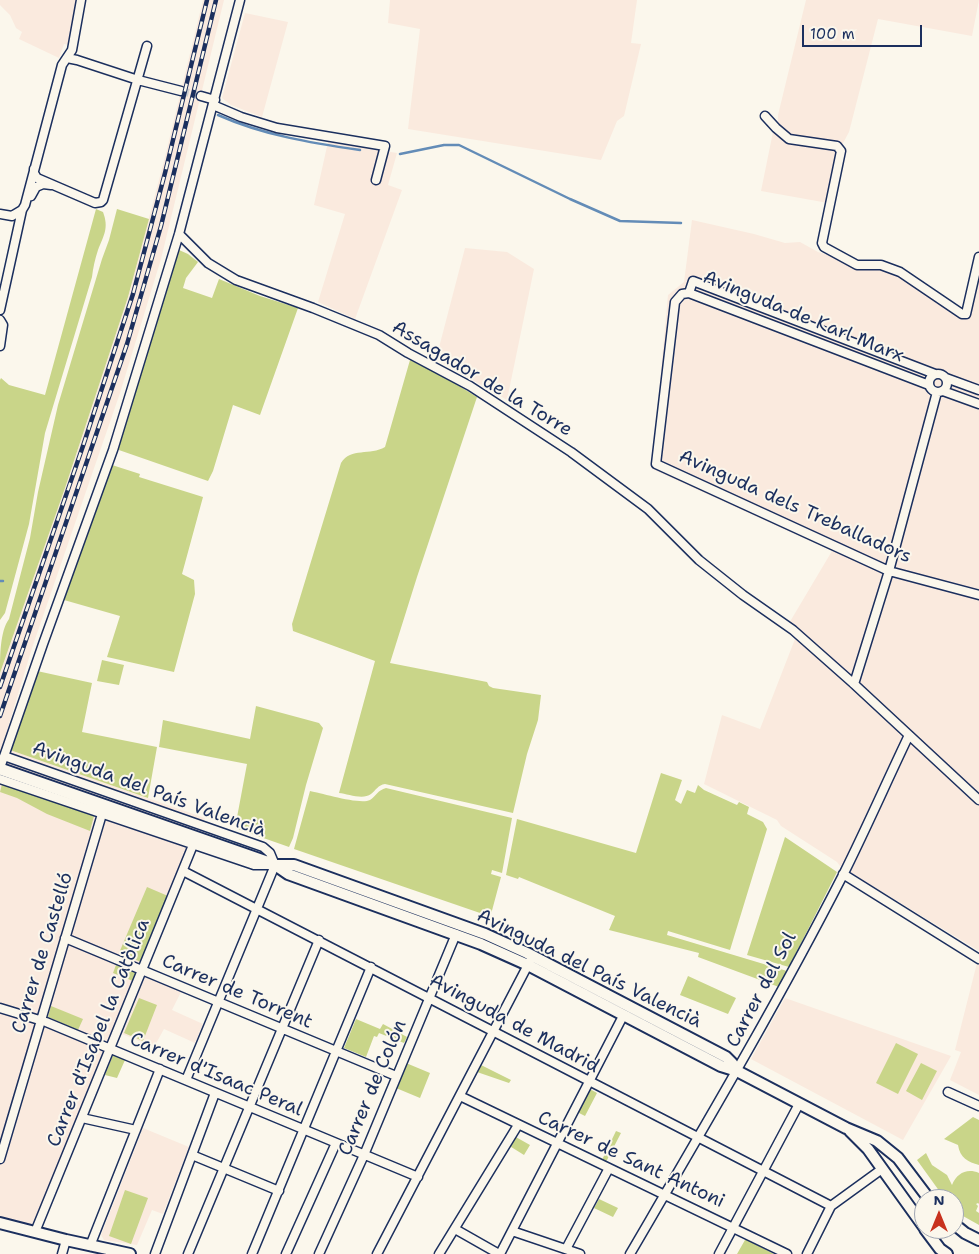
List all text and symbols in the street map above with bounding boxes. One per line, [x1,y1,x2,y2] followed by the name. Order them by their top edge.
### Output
[804,15,924,47] scale bar
[810,24,855,44] text: 100 m
[699,266,907,368] street label: Avinguda de Karl Marx
[388,316,576,442] street label: Assagador de la Torre
[675,445,915,569] street label: Avinguda dels Treballadors
[29,737,269,843] street label: Avinguda del País Valencià
[8,870,78,1036] street label: Carrer de Castelló
[473,905,705,1033] street label: Avinguda del País Valencià
[43,916,155,1150] street label: Carrer d'Isabel la Catòlica
[722,928,802,1052] street label: Carrer del Sol
[158,950,316,1034] street label: Carrer de Torrent
[425,970,603,1078] street label: Avinguda de Madrid
[334,1017,412,1159] street label: Carrer de Colón
[126,1028,306,1122] street label: Carrer d'Isaac Peral
[534,1107,728,1213] street label: Carrer de Sant Antoni
[914,1189,964,1239] north arrow
[933,1191,945,1209] text: N

